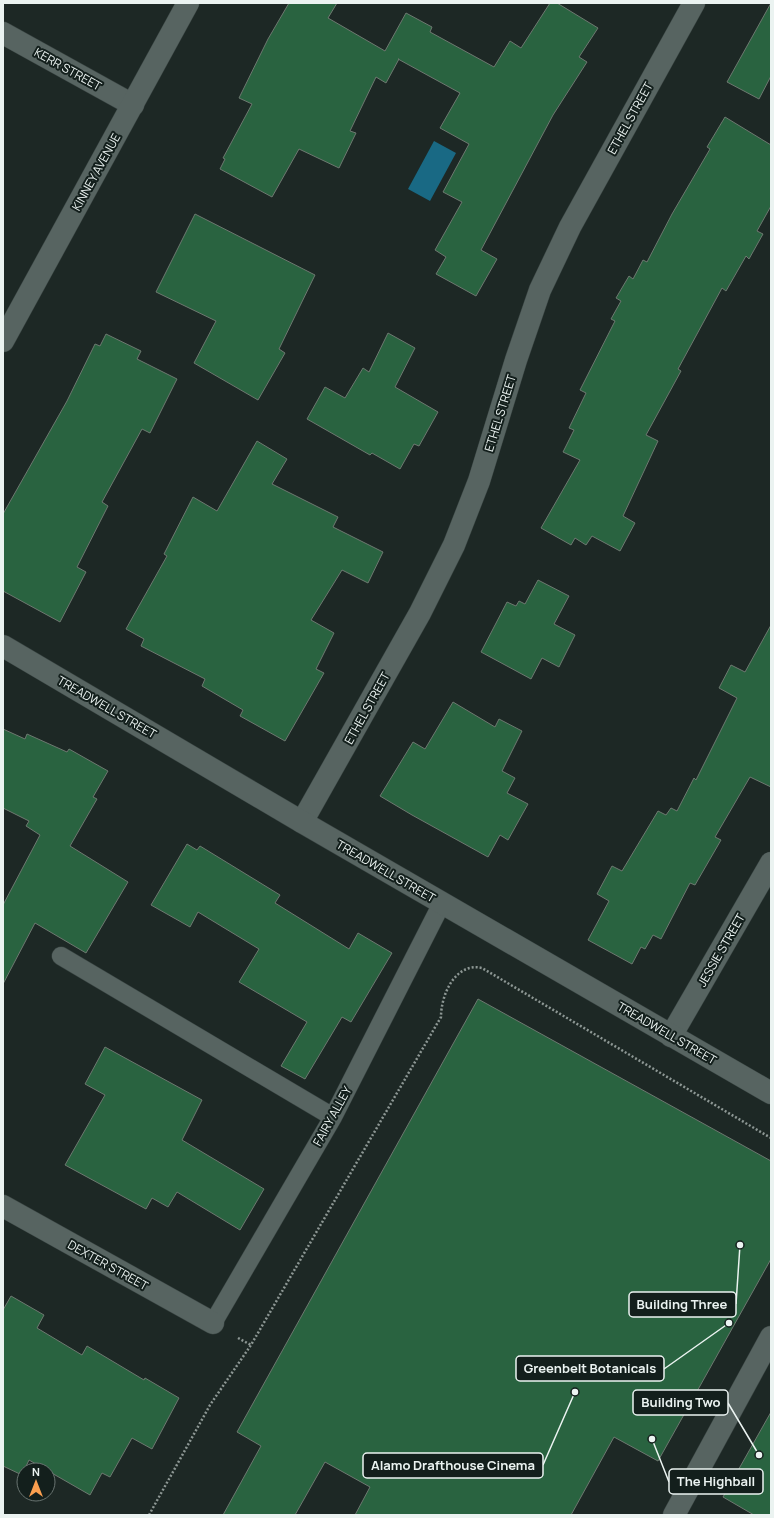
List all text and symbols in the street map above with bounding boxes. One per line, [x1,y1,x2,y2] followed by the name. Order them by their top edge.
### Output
[31,44,105,95] street label: KERR STREET
[603,78,657,157] street label: ETHEL STREET
[68,130,124,214] street label: KINNEY AVENUE
[480,371,520,454] street label: ETHEL STREET
[340,668,394,747] street label: ETHEL STREET
[54,672,160,743] street label: TREADWELL STREET
[333,836,439,907] street label: TREADWELL STREET
[693,909,749,990] street label: JESSIE STREET
[614,998,720,1069] street label: TREADWELL STREET
[309,1083,356,1149] street label: FAIRY ALLEY
[65,1236,152,1295] street label: DEXTER STREET
[629,1292,736,1317] callout: Building Three
[637,1295,728,1313] text: Building Three
[516,1356,664,1381] callout: Greenbelt Botanicals
[524,1359,656,1377] text: Greenbelt Botanicals
[633,1390,728,1415] callout: Building Two
[641,1393,721,1411] text: Building Two
[363,1453,543,1478] callout: Alamo Drafthouse Cinema
[371,1456,535,1474] text: Alamo Drafthouse Cinema
[16,1462,56,1502] north arrow
[32,1464,40,1479] text: N
[669,1469,763,1494] callout: The Highball
[677,1472,755,1490] text: The Highball

